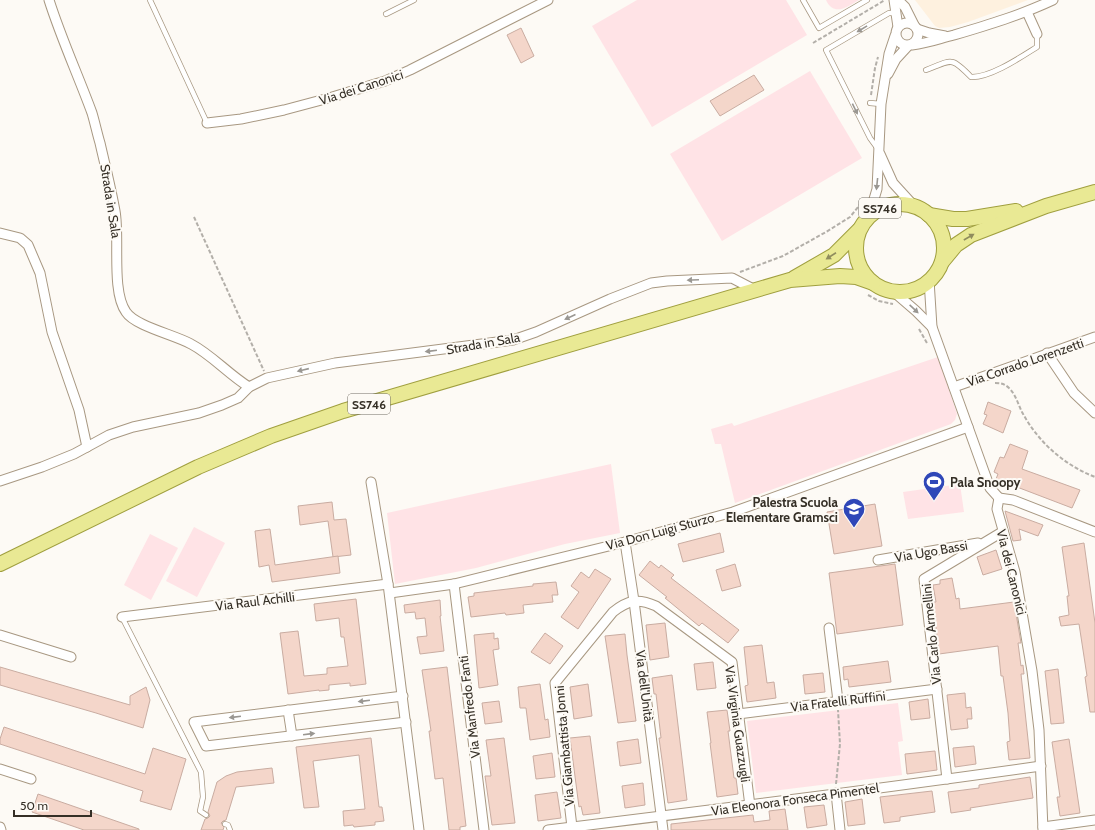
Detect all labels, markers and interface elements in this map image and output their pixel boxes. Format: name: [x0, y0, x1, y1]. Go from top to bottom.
one-way arrow: [856, 25, 868, 32]
street label: Via dei Canonici: [317, 66, 405, 108]
one-way arrow: [852, 103, 858, 115]
street label: Strada in Sala: [97, 163, 125, 240]
one-way arrow: [873, 178, 880, 190]
road number: SS746: [859, 198, 901, 218]
one-way arrow: [963, 233, 975, 240]
one-way arrow: [826, 252, 836, 260]
one-way arrow: [686, 277, 699, 283]
one-way arrow: [908, 304, 919, 313]
one-way arrow: [564, 314, 576, 320]
street label: Strada in Sala: [445, 329, 522, 357]
street label: Via Corrado Lorenzetti: [964, 334, 1086, 390]
one-way arrow: [425, 348, 437, 354]
one-way arrow: [296, 367, 309, 373]
road number: SS746: [348, 394, 390, 414]
sports icon: Pala Snoopy: [921, 469, 947, 502]
place label: Pala Snoopy: [950, 474, 1021, 490]
place label: Palestra Scuola Elementare Gramsci: [726, 494, 839, 525]
school or university icon: Palestra Scuola Elementare Gramsci: [841, 496, 867, 529]
street label: Via Don Luigi Sturzo: [604, 509, 716, 553]
street label: Via dei Canonici: [994, 528, 1030, 616]
street label: Via Ugo Bassi: [893, 537, 969, 565]
street label: Via Carlo Armellini: [918, 583, 944, 685]
street label: Via Raul Achilli: [214, 588, 296, 614]
street label: Via dell'Unità: [633, 649, 657, 724]
street label: Via Manfredo Fanti: [455, 655, 483, 759]
street label: Via Virginia Guazzugli: [722, 665, 754, 783]
street label: Via Giambattista Jonni: [551, 685, 577, 807]
street label: Via Fratelli Ruffini: [790, 687, 886, 715]
one-way arrow: [358, 698, 370, 704]
one-way arrow: [229, 713, 241, 720]
one-way arrow: [303, 731, 315, 737]
street label: Via Eleonora Fonseca Pimentel: [710, 779, 880, 819]
scale bar: [14, 792, 91, 818]
text: 50 m: [20, 798, 48, 813]

